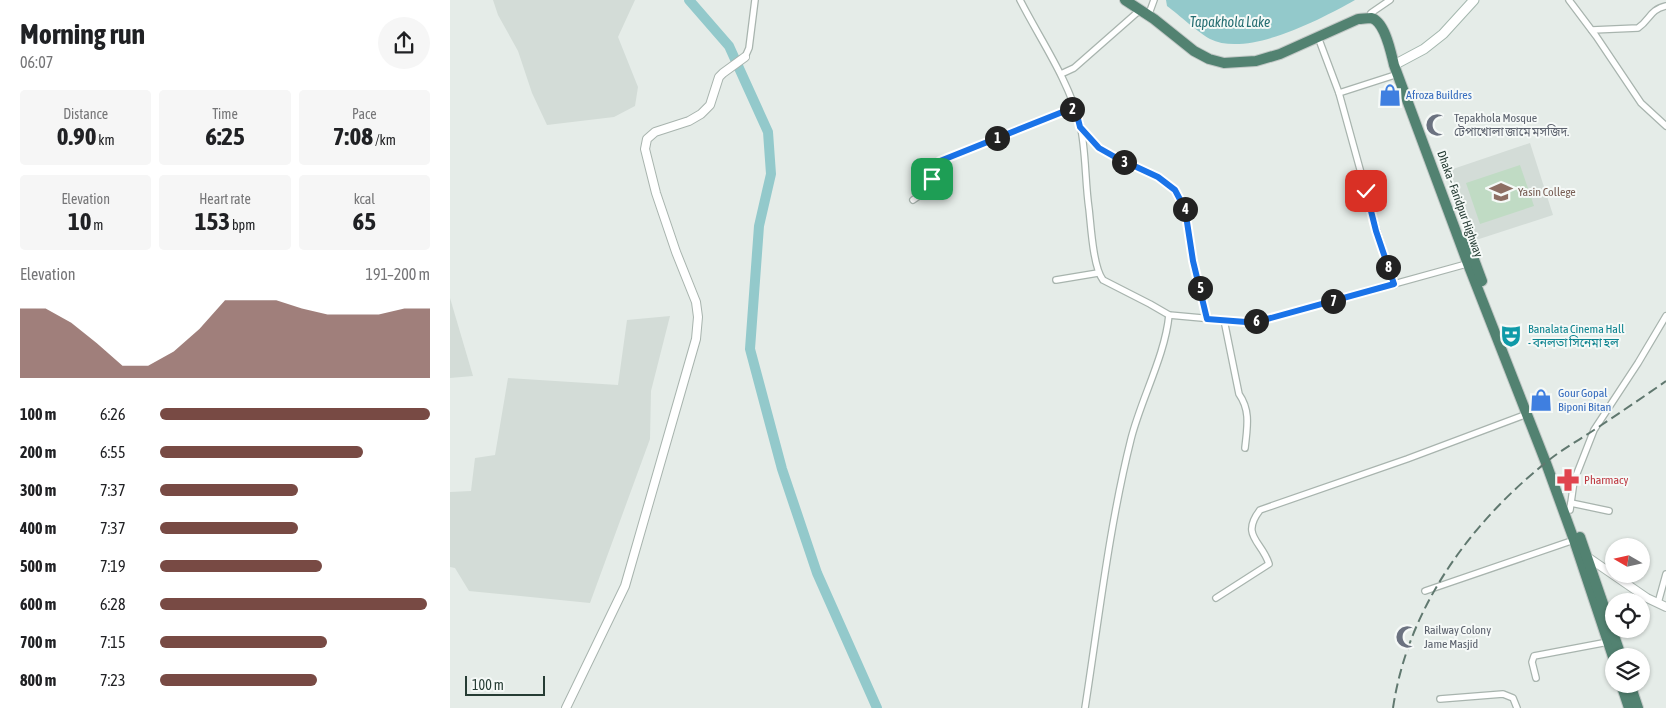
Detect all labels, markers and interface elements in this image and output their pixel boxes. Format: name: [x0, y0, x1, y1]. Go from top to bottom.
water label: Tapakhola Lake: [1190, 14, 1270, 30]
button: share: [378, 17, 430, 69]
text: Morning run: [20, 18, 145, 50]
text: 06:07: [20, 53, 53, 71]
shop icon: Afroza Buildres: [1377, 82, 1403, 108]
place label: Afroza Buildres: [1406, 88, 1472, 102]
pin: 2: [1060, 96, 1084, 122]
text: 2: [1069, 101, 1076, 117]
text: Distance: [63, 106, 108, 122]
text: Time: [212, 106, 238, 122]
text: Pace: [352, 106, 377, 122]
place label: Tepakhola Mosque টেপাখোলা জামে মসজিদ.: [1454, 111, 1569, 139]
mosque icon: Tepakhola Mosque টেপাখোলা জামে মসজিদ.: [1424, 112, 1450, 138]
text: 0.90: [57, 122, 96, 150]
text: 6:25: [205, 122, 245, 150]
text: 7:08: [333, 122, 373, 150]
pin: 1: [984, 126, 1010, 150]
text: 1: [994, 130, 1001, 146]
text: km: [96, 132, 115, 148]
text: /km: [373, 132, 396, 148]
street label: Dhaka - Faridpur Highway: [1434, 149, 1486, 259]
pin: 3: [1112, 150, 1136, 174]
text: 3: [1121, 154, 1128, 170]
pin: [911, 158, 953, 200]
icon: arrive: [918, 165, 946, 193]
pin: [1345, 170, 1387, 212]
icon: check: [1352, 177, 1380, 205]
school or university icon: Yasin College: [1488, 179, 1514, 205]
place label: Yasin College: [1518, 185, 1576, 199]
text: Elevation: [61, 191, 110, 207]
text: Heart rate: [199, 191, 251, 207]
text: kcal: [354, 191, 375, 207]
pin: 4: [1172, 196, 1198, 222]
text: 4: [1182, 201, 1189, 217]
text: 10: [68, 207, 91, 235]
text: 153: [195, 207, 230, 235]
text: 65: [353, 207, 376, 235]
text: m: [91, 217, 103, 233]
text: bpm: [230, 217, 255, 233]
pin: 8: [1376, 254, 1400, 280]
text: 8: [1385, 259, 1392, 275]
text: Elevation: [20, 265, 75, 283]
text: 191–200 m: [366, 265, 430, 283]
pin: 5: [1188, 276, 1212, 300]
text: 5: [1197, 280, 1204, 296]
pin: 7: [1320, 288, 1346, 314]
text: 7: [1330, 293, 1337, 309]
pin: 6: [1244, 308, 1268, 334]
text: 6: [1253, 313, 1260, 329]
place label: Banalata Cinema Hall - বনলতা সিনেমা হল: [1528, 322, 1625, 350]
theatre icon: Banalata Cinema Hall - বনলতা সিনেমা হল: [1498, 323, 1524, 349]
place label: Gour Gopal Biponi Bitan: [1558, 386, 1611, 414]
shop icon: Gour Gopal Biponi Bitan: [1528, 387, 1554, 413]
text: 100 m: [20, 405, 56, 423]
text: 6:26: [100, 405, 125, 423]
text: 200 m: [20, 443, 56, 461]
text: 6:55: [100, 443, 125, 461]
pharmacy icon: Pharmacy: [1555, 467, 1581, 493]
place label: Pharmacy: [1584, 473, 1628, 487]
text: 300 m: [20, 481, 56, 499]
text: 7:37: [100, 481, 125, 499]
text: 400 m: [20, 519, 56, 537]
text: 7:37: [100, 519, 125, 537]
north arrow: [1605, 538, 1650, 582]
map controls: [1605, 538, 1650, 693]
text: 500 m: [20, 557, 56, 575]
text: 7:19: [100, 557, 125, 575]
button: locate: [1605, 593, 1650, 638]
text: 600 m: [20, 595, 56, 613]
text: 6:28: [100, 595, 125, 613]
place label: Railway Colony Jame Masjid: [1424, 623, 1491, 651]
mosque icon: Railway Colony Jame Masjid: [1394, 624, 1420, 650]
text: 700 m: [20, 633, 56, 651]
text: 7:15: [100, 633, 125, 651]
button: layers: [1605, 648, 1650, 693]
text: 800 m: [20, 671, 56, 689]
text: 7:23: [100, 671, 125, 689]
scale bar: [465, 673, 545, 696]
text: 100 m: [472, 677, 504, 693]

